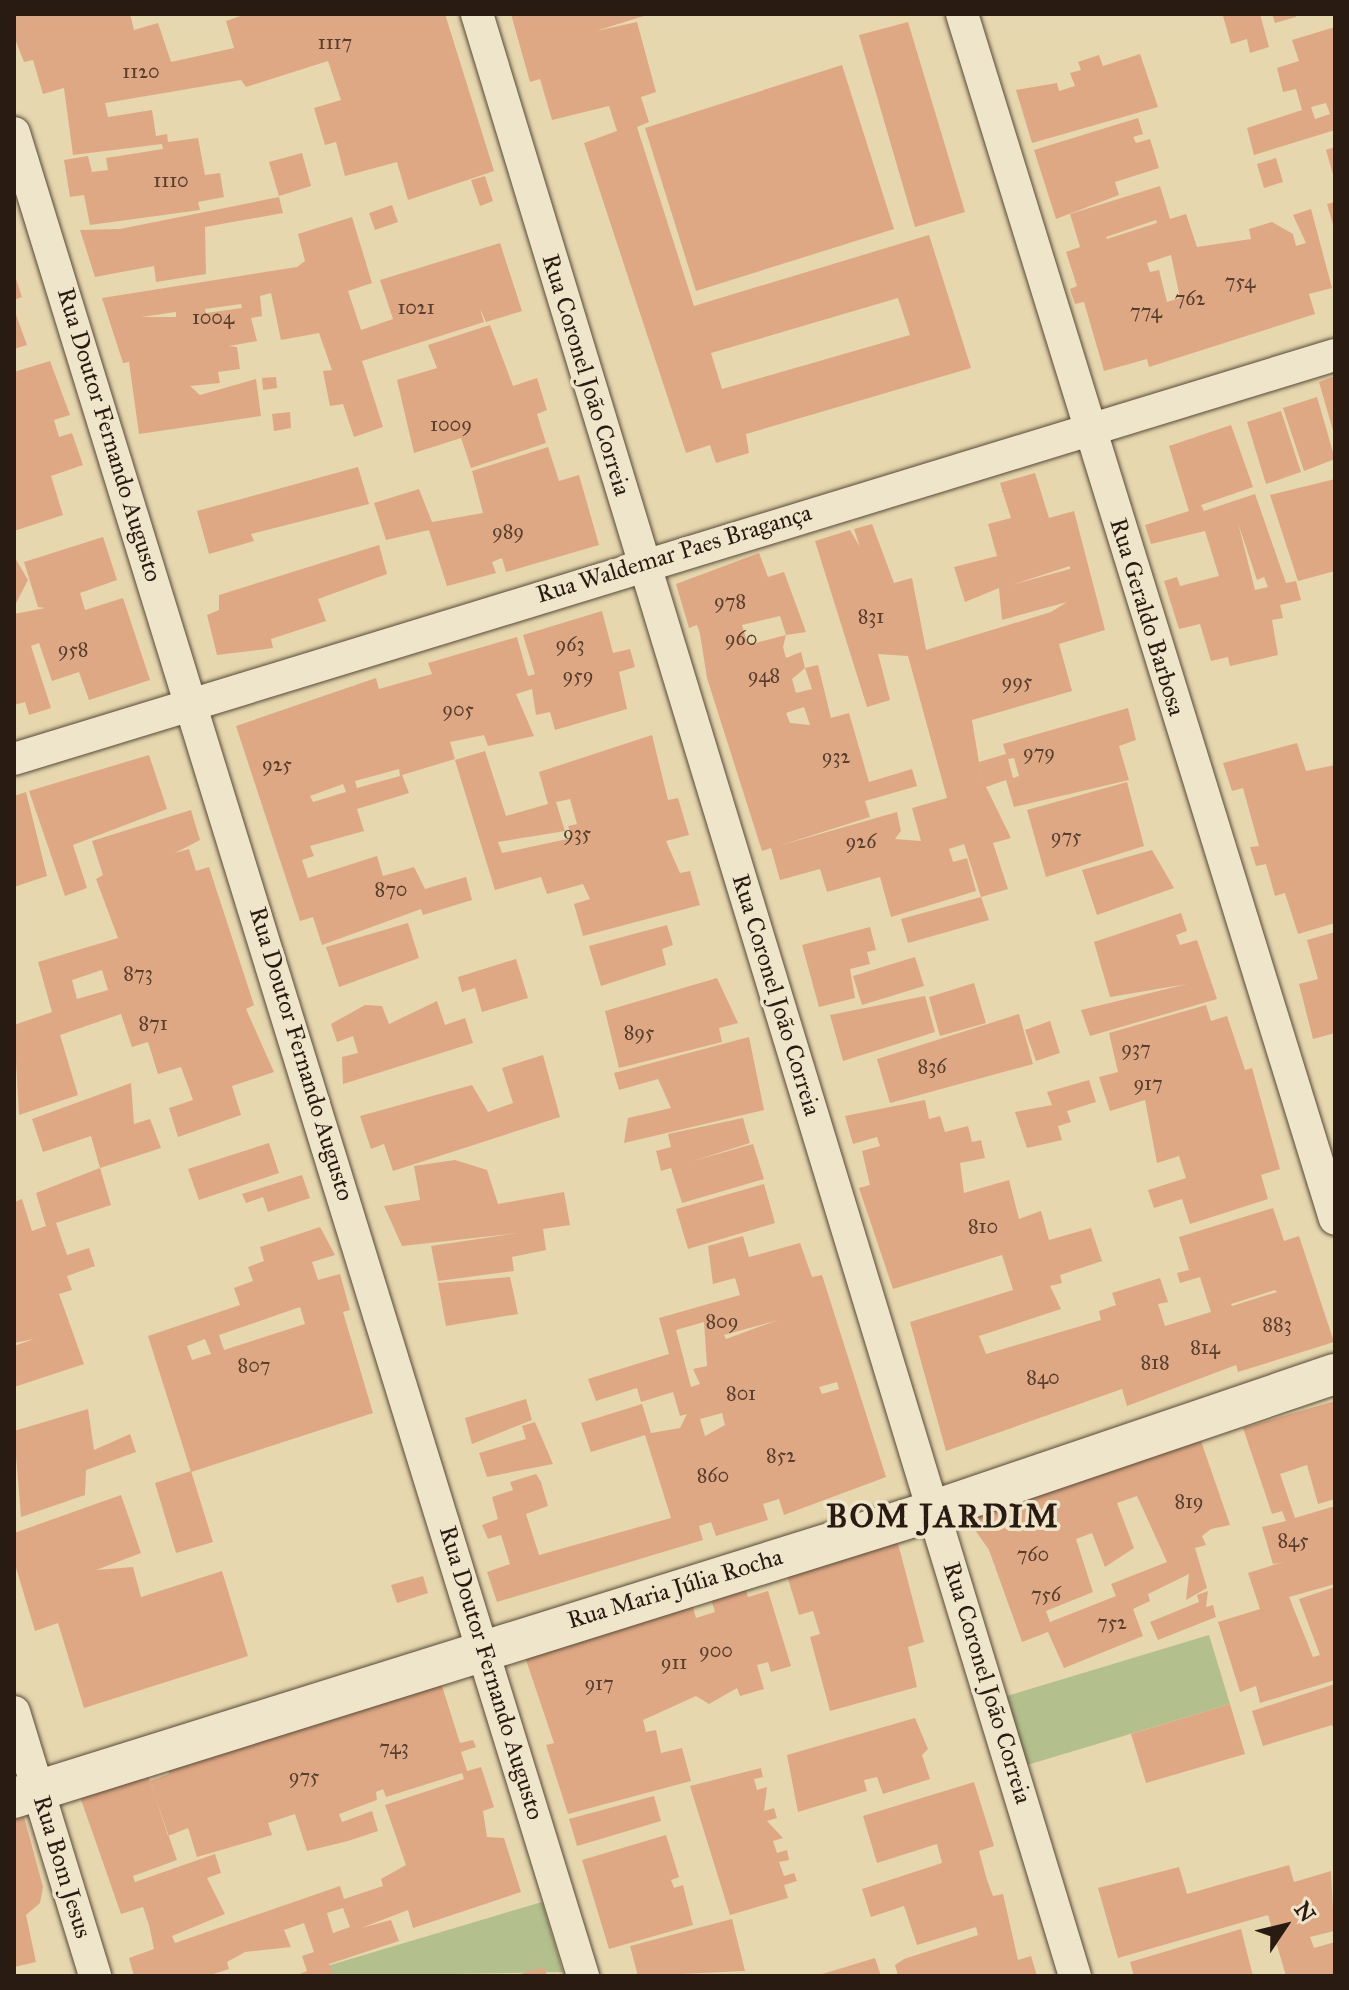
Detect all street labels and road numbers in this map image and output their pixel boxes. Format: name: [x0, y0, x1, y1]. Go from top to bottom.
street label: Rua Coronel João Correia: [535, 251, 637, 499]
street label: Rua Doutor Fernando Augusto: [51, 285, 167, 585]
street label: Rua Waldemar Paes Bragança: [533, 498, 815, 610]
street label: Rua Geraldo Barbosa: [1103, 515, 1191, 719]
street label: Rua Coronel João Correia: [725, 871, 827, 1119]
street label: Rua Doutor Fernando Augusto: [243, 904, 359, 1204]
street label: Rua Doutor Fernando Augusto: [433, 1523, 549, 1823]
street label: Rua Maria Júlia Rocha: [564, 1543, 786, 1635]
street label: Rua Coronel João Correia: [936, 1559, 1038, 1807]
street label: Rua Bom Jesus: [27, 1792, 97, 1942]

